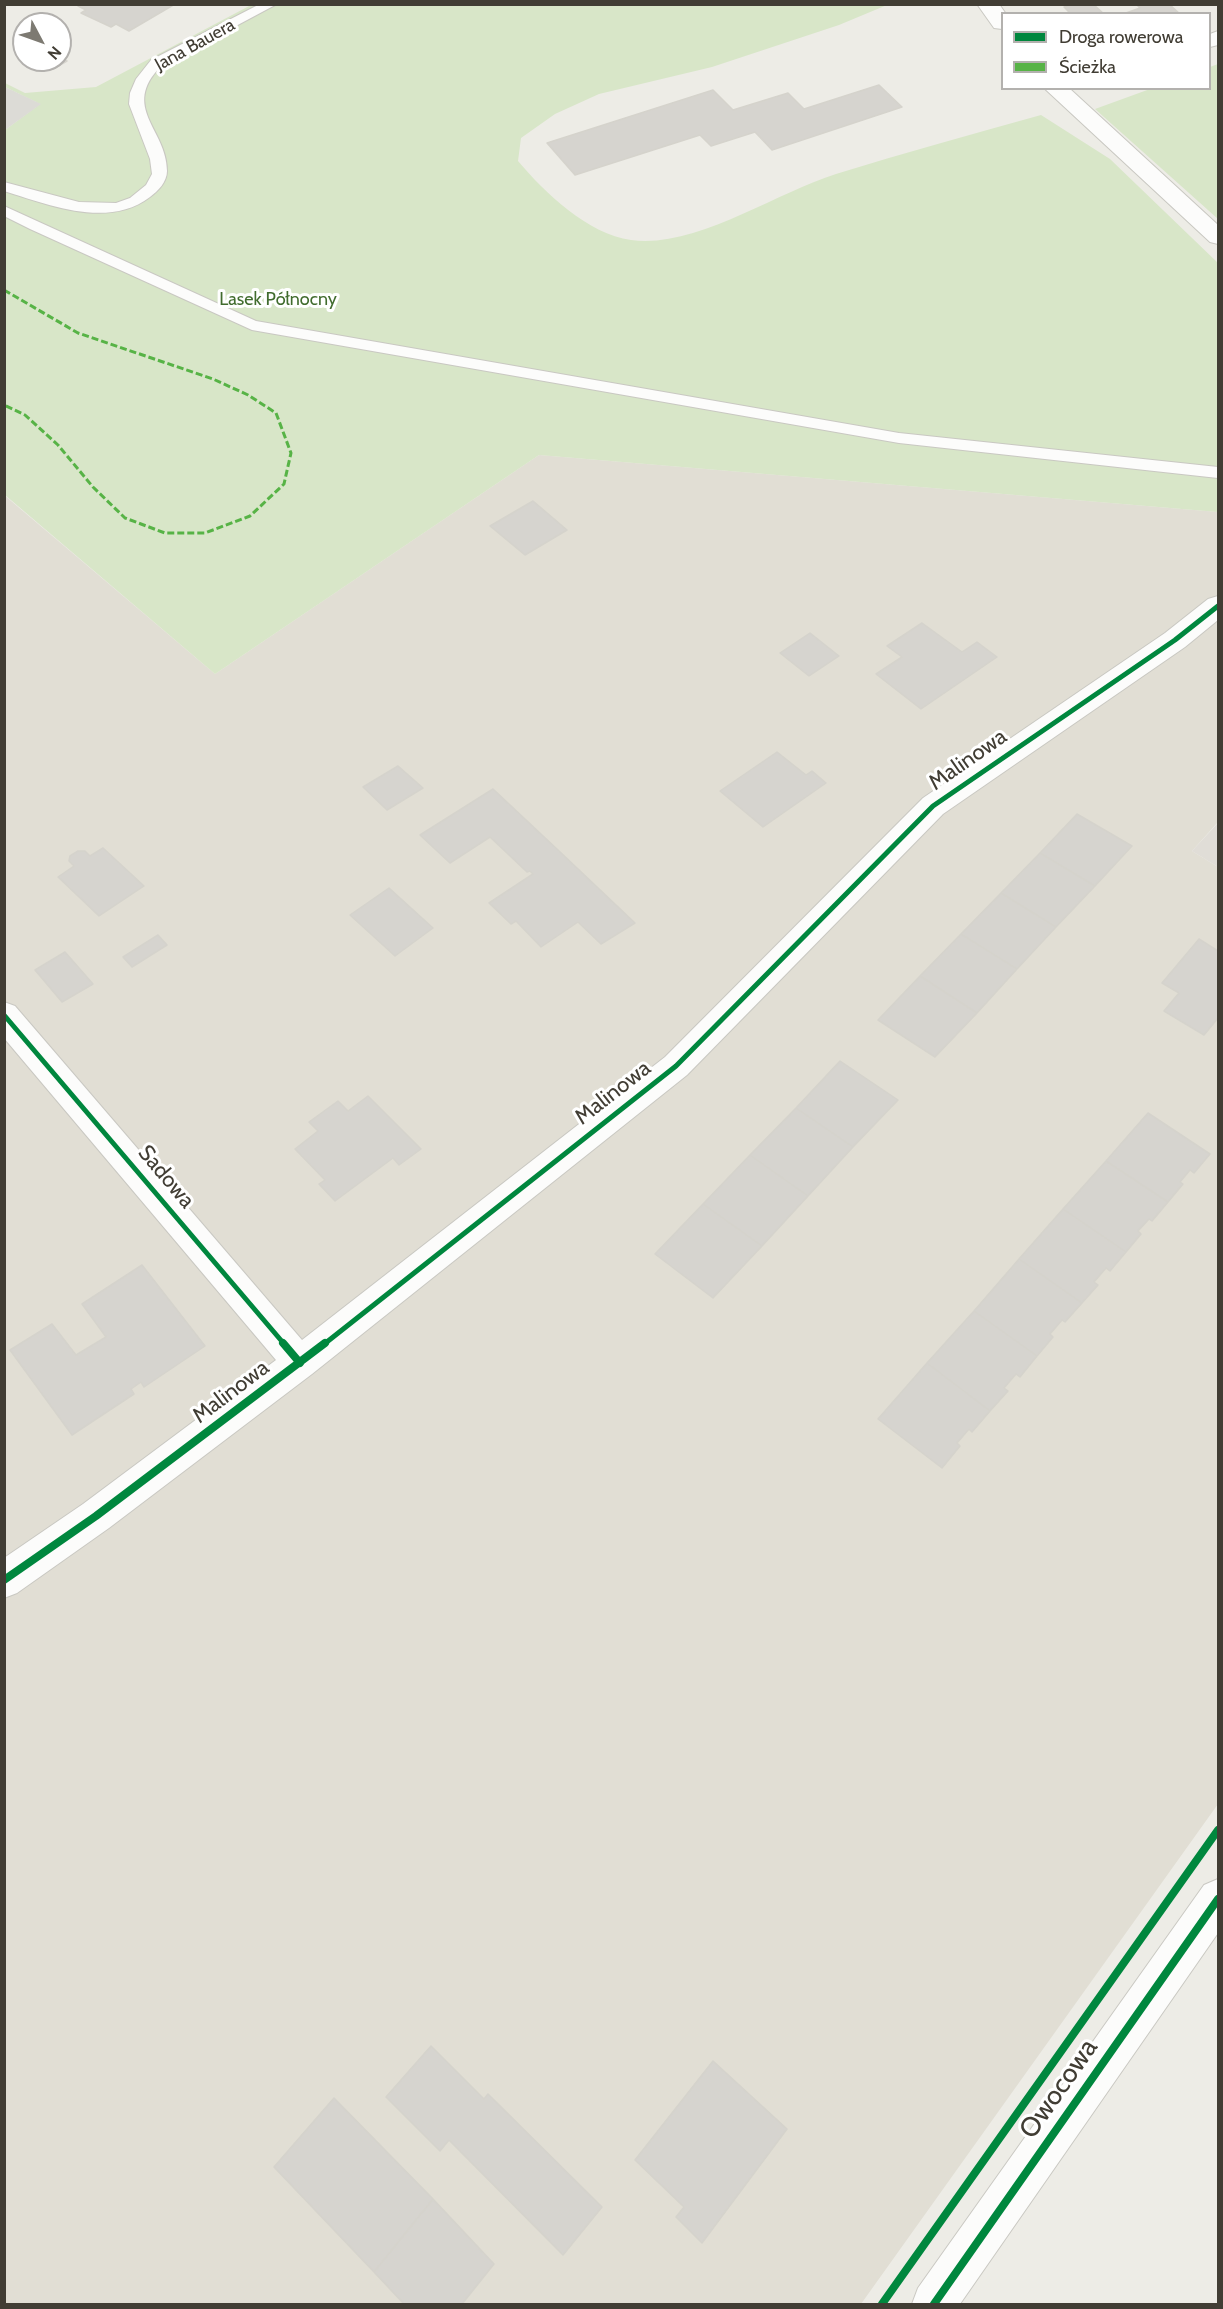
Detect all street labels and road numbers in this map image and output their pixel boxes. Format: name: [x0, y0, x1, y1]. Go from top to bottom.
street label: Jana Bauera: [151, 14, 239, 76]
street label: Malinowa: [924, 724, 1012, 796]
street label: Malinowa: [570, 1055, 656, 1131]
street label: Sadowa: [132, 1140, 200, 1214]
street label: Malinowa: [188, 1355, 274, 1429]
street label: Owocowa: [1013, 2033, 1105, 2145]

